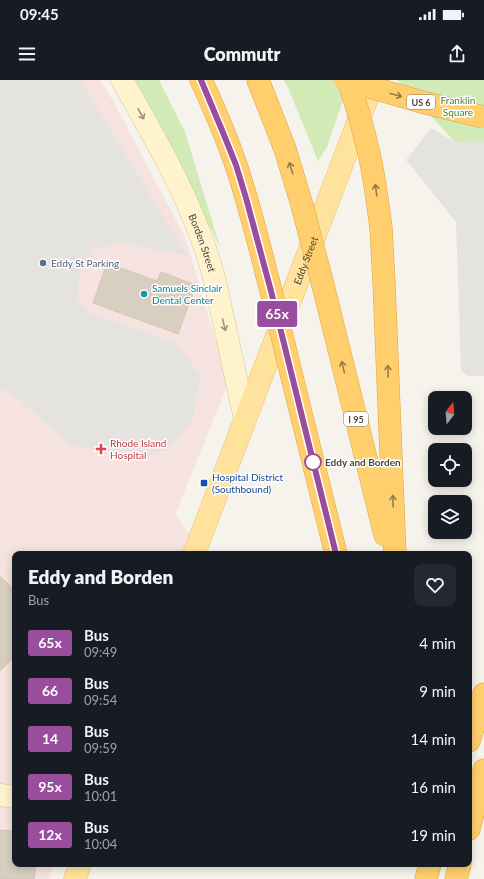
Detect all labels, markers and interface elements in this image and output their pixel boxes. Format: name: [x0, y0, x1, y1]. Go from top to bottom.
text: 09:45: [20, 5, 59, 23]
icon: menu: [16, 43, 38, 65]
text: Commutr: [204, 43, 280, 65]
icon: share: [446, 43, 468, 65]
one-way arrow: [390, 92, 403, 99]
park label: Franklin Square: [441, 94, 475, 118]
road number: US 6: [407, 95, 435, 109]
one-way arrow: [138, 108, 146, 120]
one-way arrow: [287, 162, 294, 175]
one-way arrow: [372, 184, 380, 197]
street label: Borden Street: [187, 212, 218, 274]
street label: Eddy Street: [291, 234, 320, 286]
place label: Eddy St Parking: [51, 257, 119, 269]
marker: Eddy St Parking: [38, 258, 48, 268]
place label: Samuels Sinclair Dental Center: [152, 282, 223, 306]
marker: Samuels Sinclair Dental Center: [139, 289, 149, 299]
line badge: 65x: [254, 301, 300, 327]
text: 65x: [265, 305, 289, 322]
one-way arrow: [221, 318, 229, 331]
one-way arrow: [339, 361, 346, 374]
one-way arrow: [384, 365, 391, 378]
north arrow: [428, 391, 472, 435]
map controls: [428, 391, 472, 539]
road number: I 95: [344, 412, 368, 426]
place label: Rhode Island Hospital: [110, 437, 166, 461]
marker: Rhode Island Hospital: [95, 443, 107, 455]
button: locate: [428, 443, 472, 487]
marker: Eddy and Borden: [304, 453, 322, 471]
place label: Eddy and Borden: [325, 456, 401, 468]
place label: Hospital District (Southbound): [212, 471, 284, 495]
marker: Hospital District (Southbound): [199, 478, 209, 488]
one-way arrow: [389, 495, 397, 508]
button: layers: [428, 495, 472, 539]
button: heart: [414, 564, 456, 606]
text: Eddy and Borden: [28, 565, 173, 588]
text: Bus: [28, 592, 49, 608]
text: Bus: [84, 626, 109, 644]
text: 65x: [38, 634, 62, 651]
text: 4 min: [419, 634, 456, 652]
text: 09:49: [84, 644, 117, 660]
text: Bus: [84, 674, 109, 692]
text: 66: [42, 682, 58, 699]
text: 9 min: [419, 682, 456, 700]
text: 09:54: [84, 692, 117, 708]
text: Bus: [84, 722, 109, 740]
text: 14: [42, 730, 58, 747]
text: 14 min: [410, 730, 456, 748]
text: 09:59: [84, 740, 117, 756]
text: Bus: [84, 770, 109, 788]
text: 95x: [38, 778, 62, 795]
text: 16 min: [410, 778, 456, 796]
text: 10:01: [84, 788, 117, 804]
text: Bus: [84, 818, 109, 836]
text: 12x: [38, 826, 62, 843]
text: 19 min: [410, 826, 456, 844]
text: 10:04: [84, 836, 117, 852]

